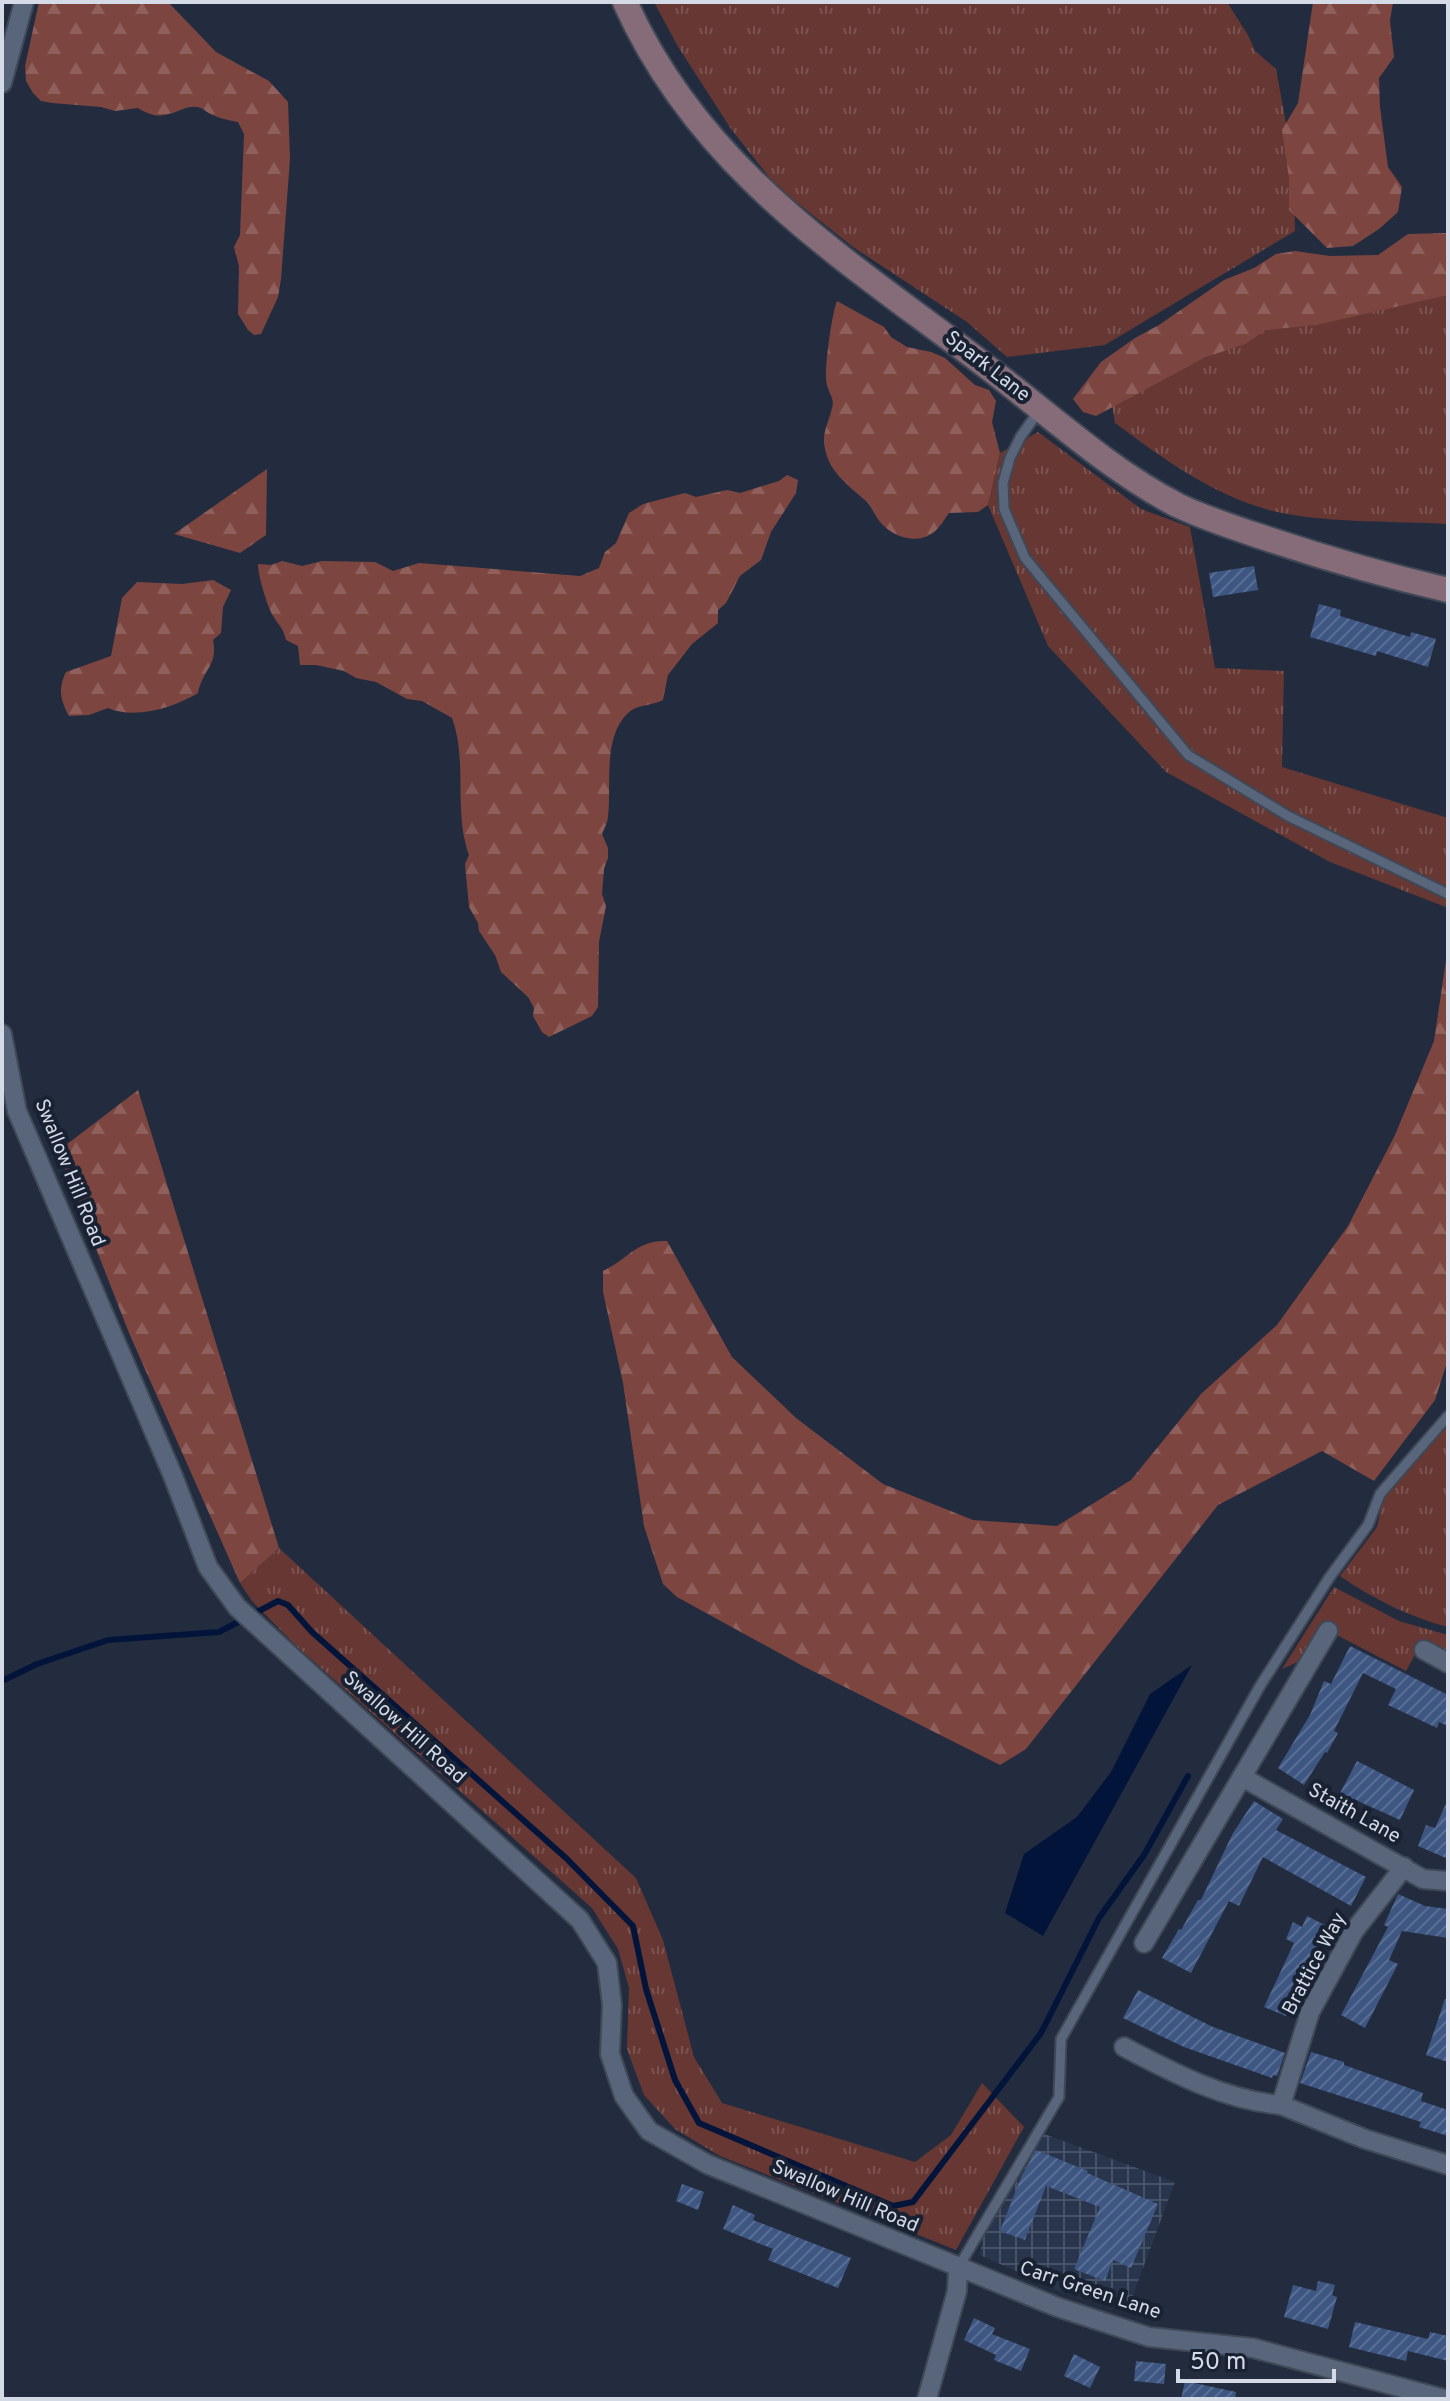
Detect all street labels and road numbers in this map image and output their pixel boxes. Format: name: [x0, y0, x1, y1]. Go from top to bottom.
street label: Spark Lane: [939, 325, 1035, 409]
street label: Swallow Hill Road: [28, 1095, 110, 1251]
street label: Swallow Hill Road: [337, 1666, 471, 1790]
street label: Staith Lane: [1303, 1778, 1405, 1850]
street label: Brattice Way: [1277, 1908, 1353, 2020]
street label: Swallow Hill Road: [768, 2154, 922, 2240]
street label: Carr Green Lane: [1016, 2256, 1164, 2326]

